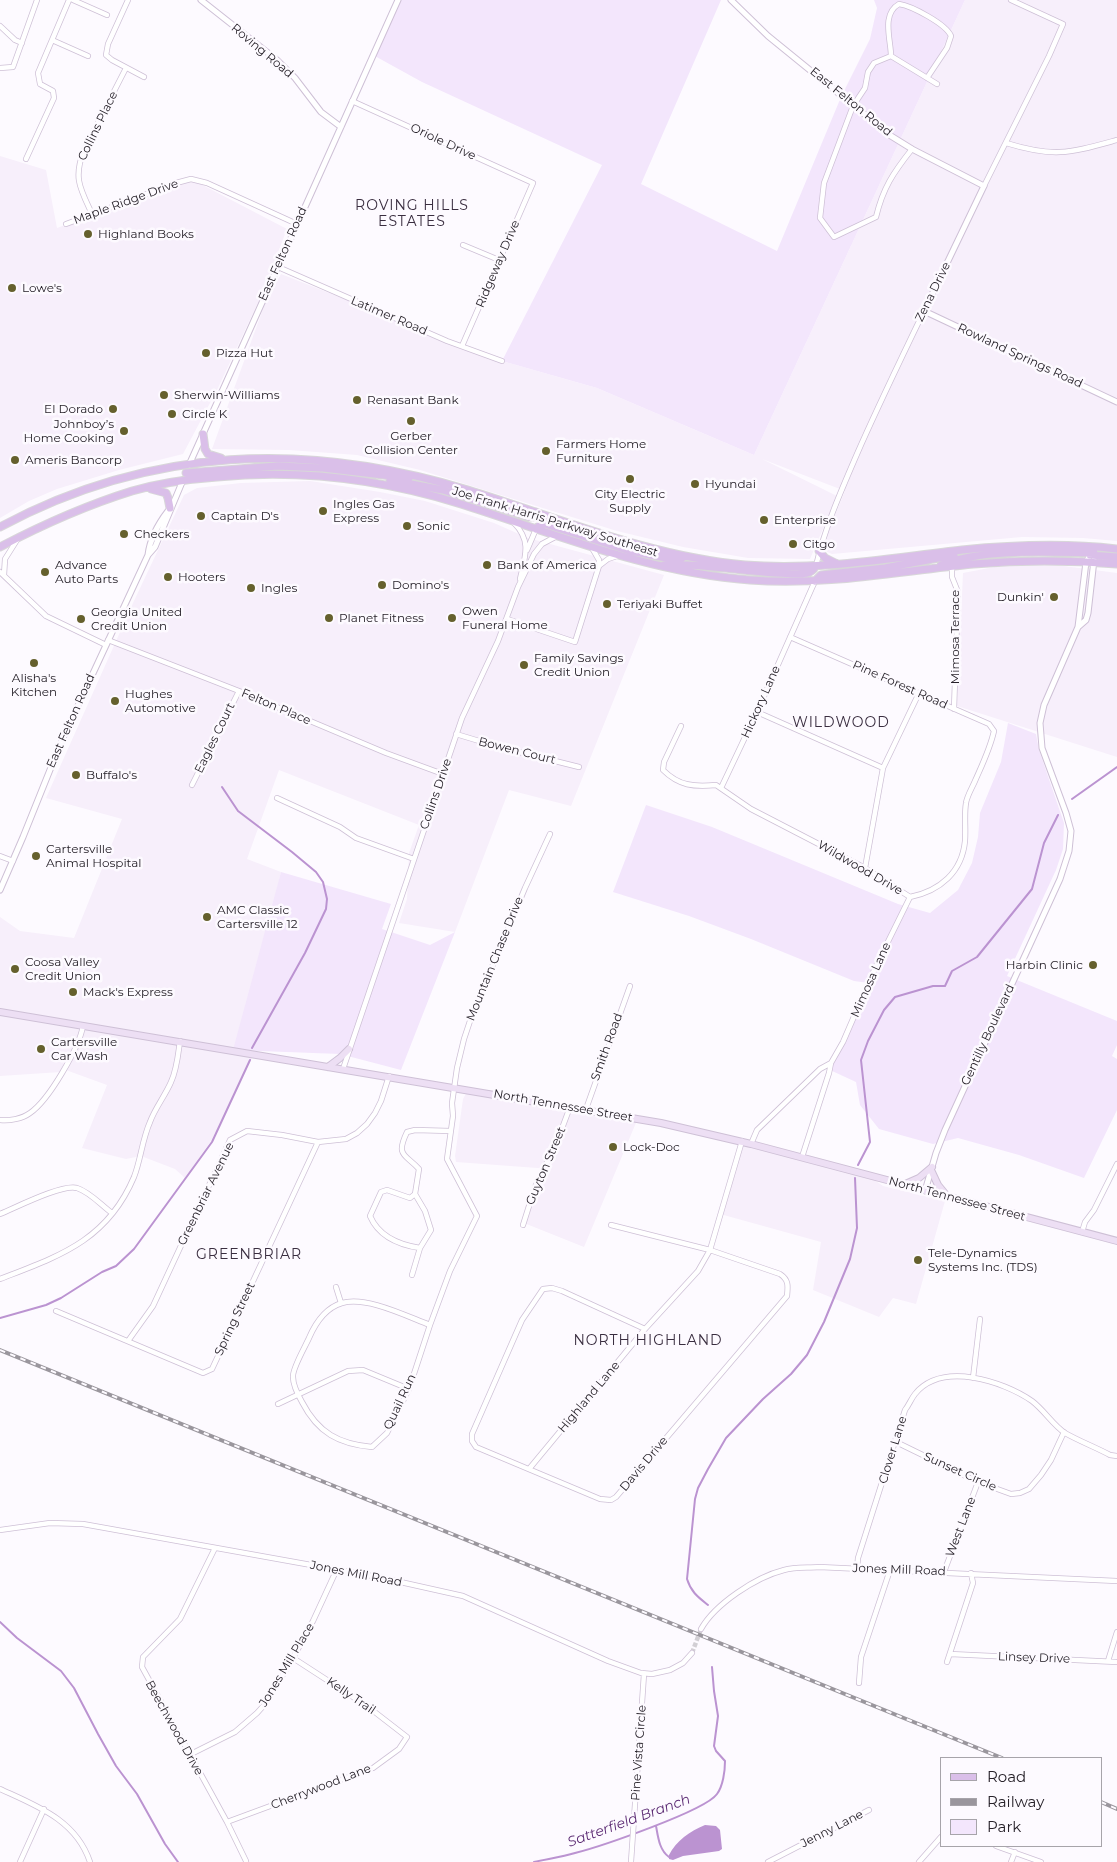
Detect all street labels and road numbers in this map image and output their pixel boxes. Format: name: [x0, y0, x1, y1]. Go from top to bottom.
street label: Roving Road: [228, 21, 296, 81]
street label: East Felton Road: [807, 64, 895, 140]
street label: Collins Place: [75, 89, 121, 163]
street label: Oriole Drive: [408, 121, 478, 163]
street label: Maple Ridge Drive: [72, 176, 180, 228]
street label: East Felton Road: [256, 205, 310, 303]
street label: Ridgeway Drive: [473, 218, 523, 310]
street label: Zena Drive: [912, 260, 954, 324]
street label: Latimer Road: [349, 293, 429, 339]
street label: Rowland Springs Road: [955, 321, 1085, 391]
street label: Joe Frank Harris Parkway Southeast: [450, 484, 660, 560]
street label: Mimosa Terrace: [948, 590, 962, 684]
street label: Pine Forest Road: [850, 658, 950, 712]
street label: Hickory Lane: [739, 663, 783, 741]
street label: East Felton Road: [44, 672, 98, 770]
street label: Felton Place: [239, 686, 313, 728]
street label: Eagles Court: [192, 701, 238, 775]
street label: Bowen Court: [477, 734, 557, 768]
street label: Collins Drive: [417, 757, 455, 831]
street label: Wildwood Drive: [815, 838, 905, 898]
street label: Mountain Chase Drive: [463, 895, 527, 1023]
street label: Mimosa Lane: [848, 940, 894, 1020]
street label: Gentilly Boulevard: [958, 982, 1018, 1088]
street label: Smith Road: [588, 1011, 626, 1083]
street label: North Tennessee Street: [492, 1087, 634, 1125]
street label: Guyton Street: [523, 1125, 569, 1207]
street label: Greenbriar Avenue: [175, 1140, 237, 1248]
street label: North Tennessee Street: [887, 1174, 1027, 1224]
street label: Spring Street: [212, 1280, 258, 1358]
street label: Highland Lane: [555, 1358, 623, 1436]
street label: Quail Run: [381, 1372, 419, 1432]
street label: Clover Lane: [876, 1414, 910, 1486]
street label: Davis Drive: [617, 1434, 671, 1494]
street label: Sunset Circle: [921, 1450, 999, 1494]
street label: West Lane: [943, 1495, 979, 1559]
street label: Jones Mill Road: [309, 1558, 403, 1590]
street label: Jones Mill Road: [852, 1561, 946, 1579]
street label: Jones Mill Place: [256, 1621, 318, 1709]
street label: Linsey Drive: [998, 1650, 1070, 1666]
street label: Kelly Trail: [324, 1674, 378, 1718]
street label: Beechwood Drive: [142, 1678, 206, 1778]
street label: Pine Vista Circle: [628, 1705, 650, 1801]
street label: Cherrywood Lane: [269, 1761, 373, 1813]
street label: Jenny Lane: [798, 1807, 866, 1851]

